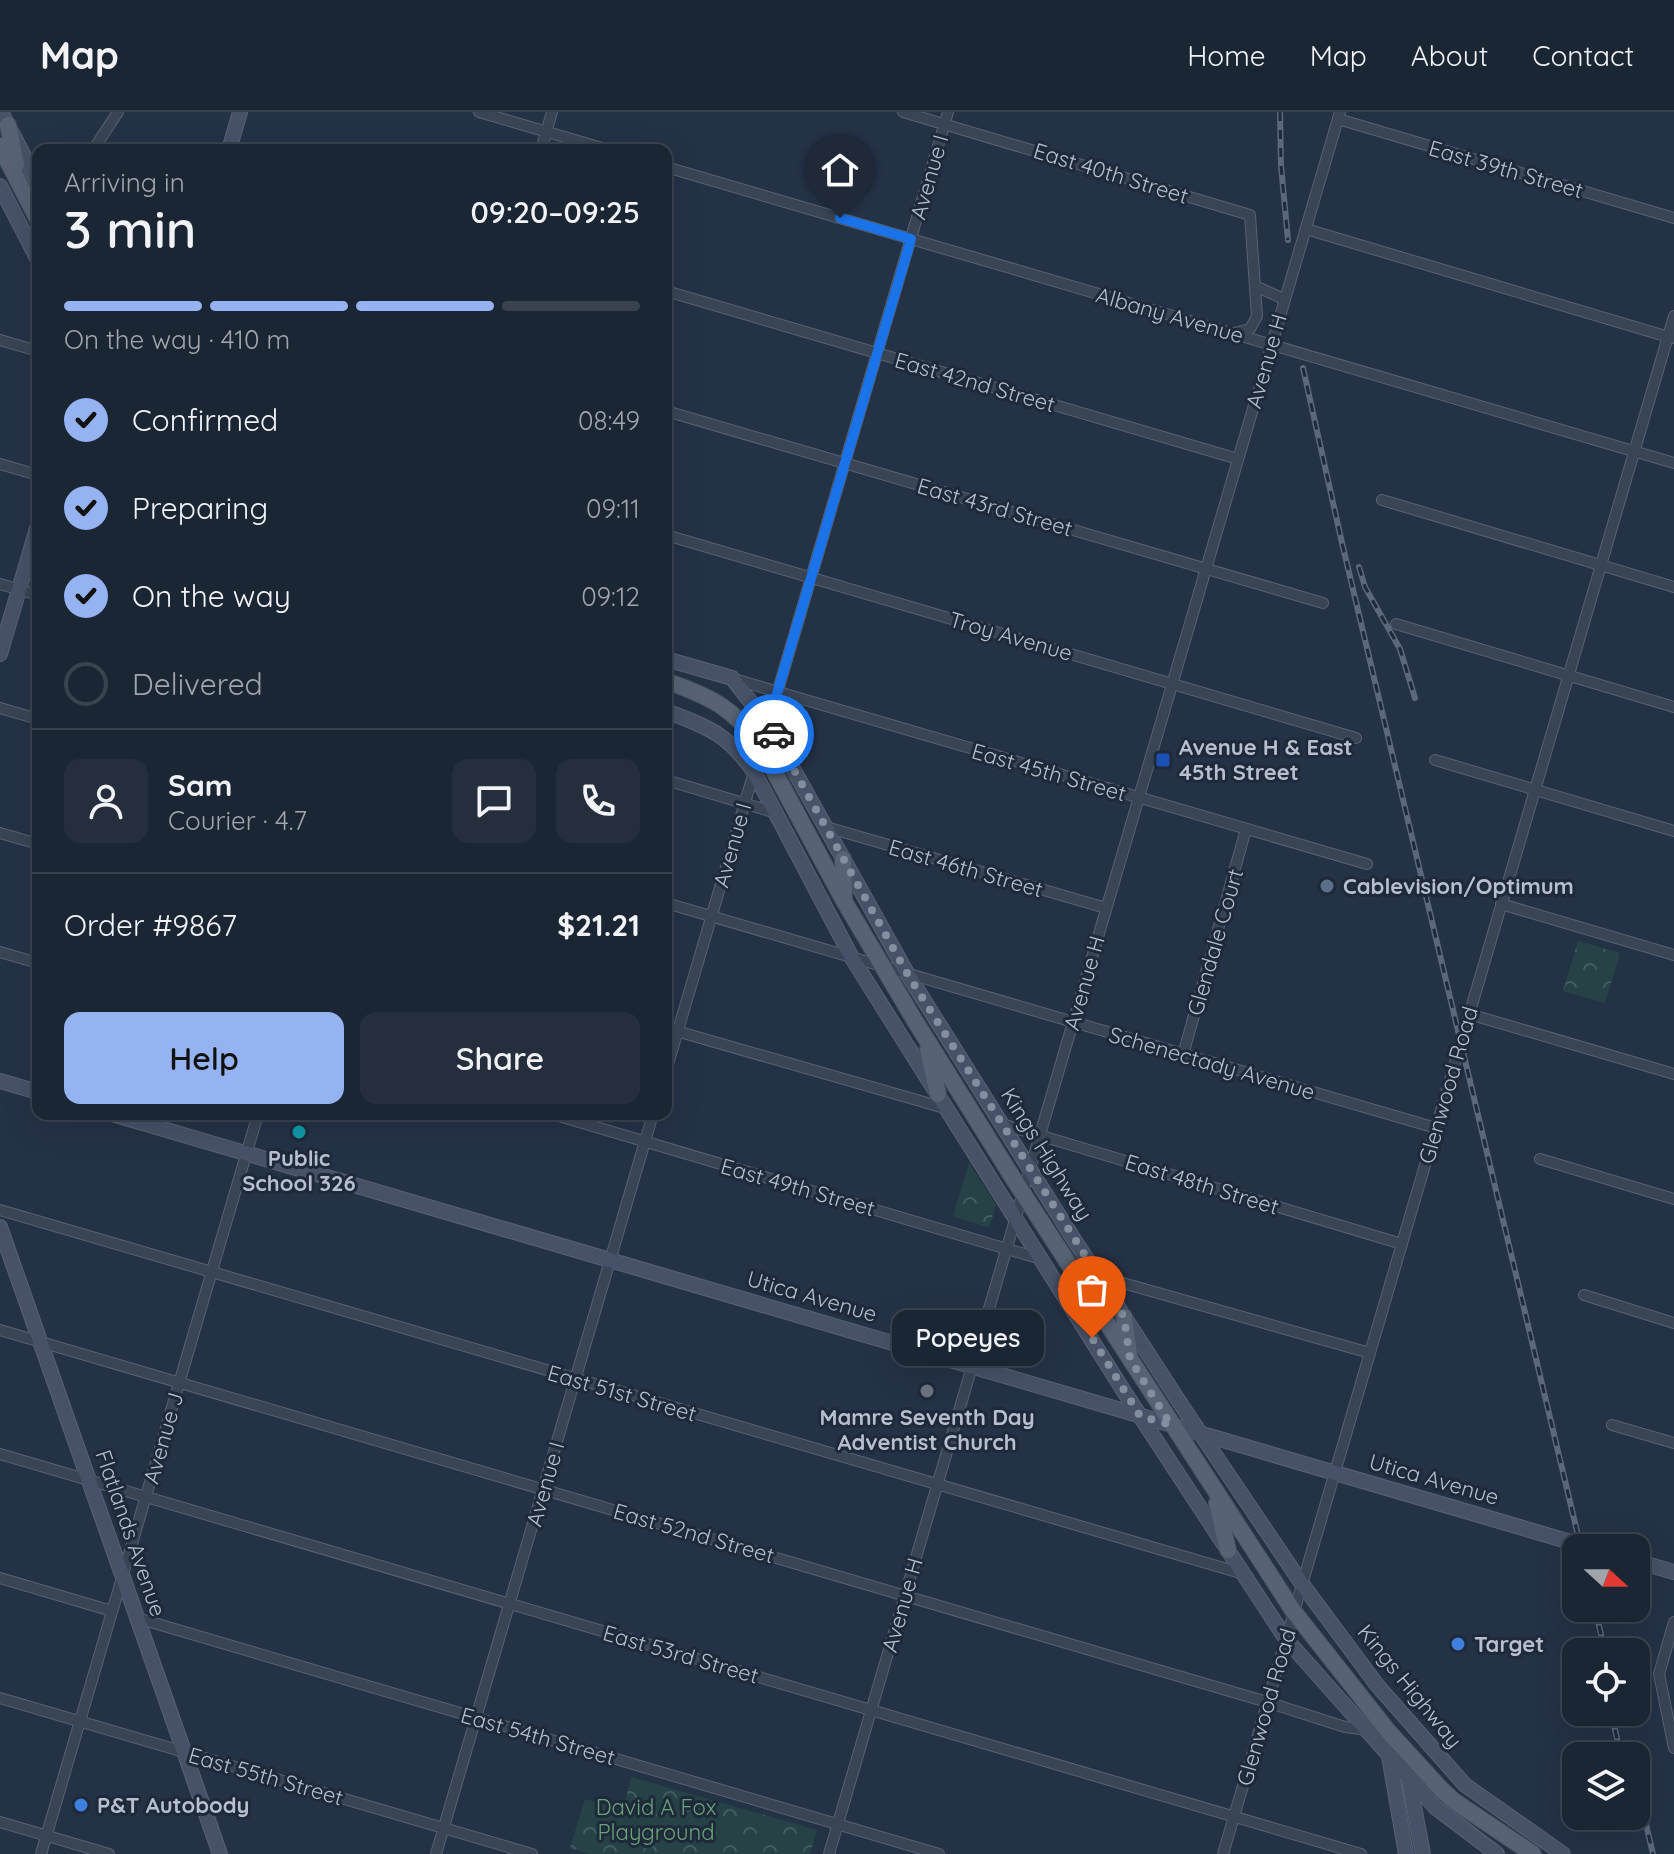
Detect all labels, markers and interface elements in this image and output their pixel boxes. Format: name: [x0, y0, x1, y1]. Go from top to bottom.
text: Map: [40, 31, 119, 79]
text: Home: [1187, 38, 1266, 73]
text: Map: [1310, 38, 1367, 73]
text: About: [1411, 38, 1488, 73]
text: Contact: [1532, 38, 1634, 73]
street label: Avenue I: [904, 131, 954, 223]
street label: East 39th Street: [1425, 134, 1587, 204]
pin: [806, 136, 874, 218]
street label: East 40th Street: [1030, 136, 1192, 210]
icon: home: [818, 148, 862, 192]
text: Arriving in: [64, 166, 185, 199]
text: 09:20–09:25: [471, 193, 640, 231]
text: 3 min: [64, 196, 197, 261]
street label: Albany Avenue: [1093, 281, 1247, 349]
street label: Avenue H: [1239, 310, 1293, 412]
text: On the way · 410 m: [64, 323, 290, 356]
street label: East 42nd Street: [892, 346, 1058, 418]
icon: check: [64, 398, 108, 442]
text: Confirmed: [132, 401, 278, 439]
text: 08:49: [578, 404, 640, 437]
street label: East 43rd Street: [914, 471, 1076, 543]
icon: check: [64, 486, 108, 530]
text: Preparing: [132, 489, 268, 527]
text: 09:11: [586, 492, 640, 525]
icon: check: [64, 574, 108, 618]
text: On the way: [132, 577, 291, 615]
text: 09:12: [581, 580, 640, 613]
street label: Troy Avenue: [946, 605, 1076, 667]
text: Delivered: [132, 665, 263, 703]
courier: [734, 694, 814, 774]
icon: car: [752, 712, 796, 756]
place label: Avenue H & East 45th Street: [1179, 733, 1353, 786]
street label: East 45th Street: [969, 737, 1129, 807]
marker: Avenue H & East 45th Street: [1154, 751, 1172, 769]
button: person: [64, 759, 148, 843]
button: chat: [452, 759, 536, 843]
button: phone: [556, 759, 640, 843]
text: Sam: [168, 766, 232, 804]
street label: Avenue I: [707, 799, 757, 891]
text: Courier · 4.7: [168, 804, 307, 837]
street label: East 46th Street: [886, 833, 1046, 903]
street label: Glendale Court: [1181, 865, 1249, 1019]
place label: Cablevision/Optimum: [1343, 872, 1574, 900]
marker: Cablevision/Optimum: [1318, 877, 1336, 895]
text: Order #9867: [64, 906, 237, 944]
text: $21.21: [557, 906, 640, 944]
street label: Avenue H: [1057, 932, 1111, 1034]
street label: Glenwood Road: [1412, 1003, 1484, 1167]
button: Help: [64, 1012, 344, 1104]
button: Share: [360, 1012, 640, 1104]
street label: Schenectady Avenue: [1106, 1020, 1318, 1106]
street label: Kings Highway: [995, 1082, 1099, 1226]
marker: Public School 326: [290, 1123, 308, 1141]
place label: Public School 326: [242, 1144, 356, 1197]
street label: East 48th Street: [1122, 1147, 1282, 1221]
street label: East 49th Street: [718, 1152, 878, 1222]
pin: [1058, 1256, 1126, 1338]
street label: Utica Avenue: [744, 1264, 880, 1328]
icon: bag: [1070, 1268, 1114, 1312]
callout: Popeyes: [892, 1310, 1044, 1366]
text: Popeyes: [915, 1321, 1021, 1354]
street label: East 51st Street: [544, 1358, 700, 1428]
marker: Mamre Seventh Day Adventist Church: [918, 1382, 936, 1400]
street label: Avenue J: [137, 1389, 189, 1487]
place label: Mamre Seventh Day Adventist Church: [819, 1403, 1035, 1456]
street label: Avenue I: [520, 1438, 570, 1530]
street label: Flatlands Avenue: [89, 1446, 173, 1620]
street label: Utica Avenue: [1366, 1447, 1502, 1511]
street label: East 52nd Street: [610, 1497, 778, 1569]
north arrow: [1562, 1534, 1650, 1622]
map controls: [1562, 1534, 1650, 1830]
street label: Avenue H: [875, 1554, 929, 1656]
street label: East 53rd Street: [600, 1618, 762, 1690]
street label: Kings Highway: [1351, 1618, 1469, 1754]
street label: Glenwood Road: [1230, 1625, 1302, 1789]
place label: Target: [1474, 1630, 1544, 1658]
marker: Target: [1449, 1635, 1467, 1653]
button: locate: [1562, 1638, 1650, 1726]
street label: East 54th Street: [458, 1701, 618, 1771]
street label: East 55th Street: [185, 1741, 347, 1811]
button: layers: [1562, 1742, 1650, 1830]
place label: P&T Autobody: [97, 1791, 249, 1819]
park label: David A Fox Playground: [596, 1793, 716, 1846]
marker: P&T Autobody: [72, 1796, 90, 1814]

